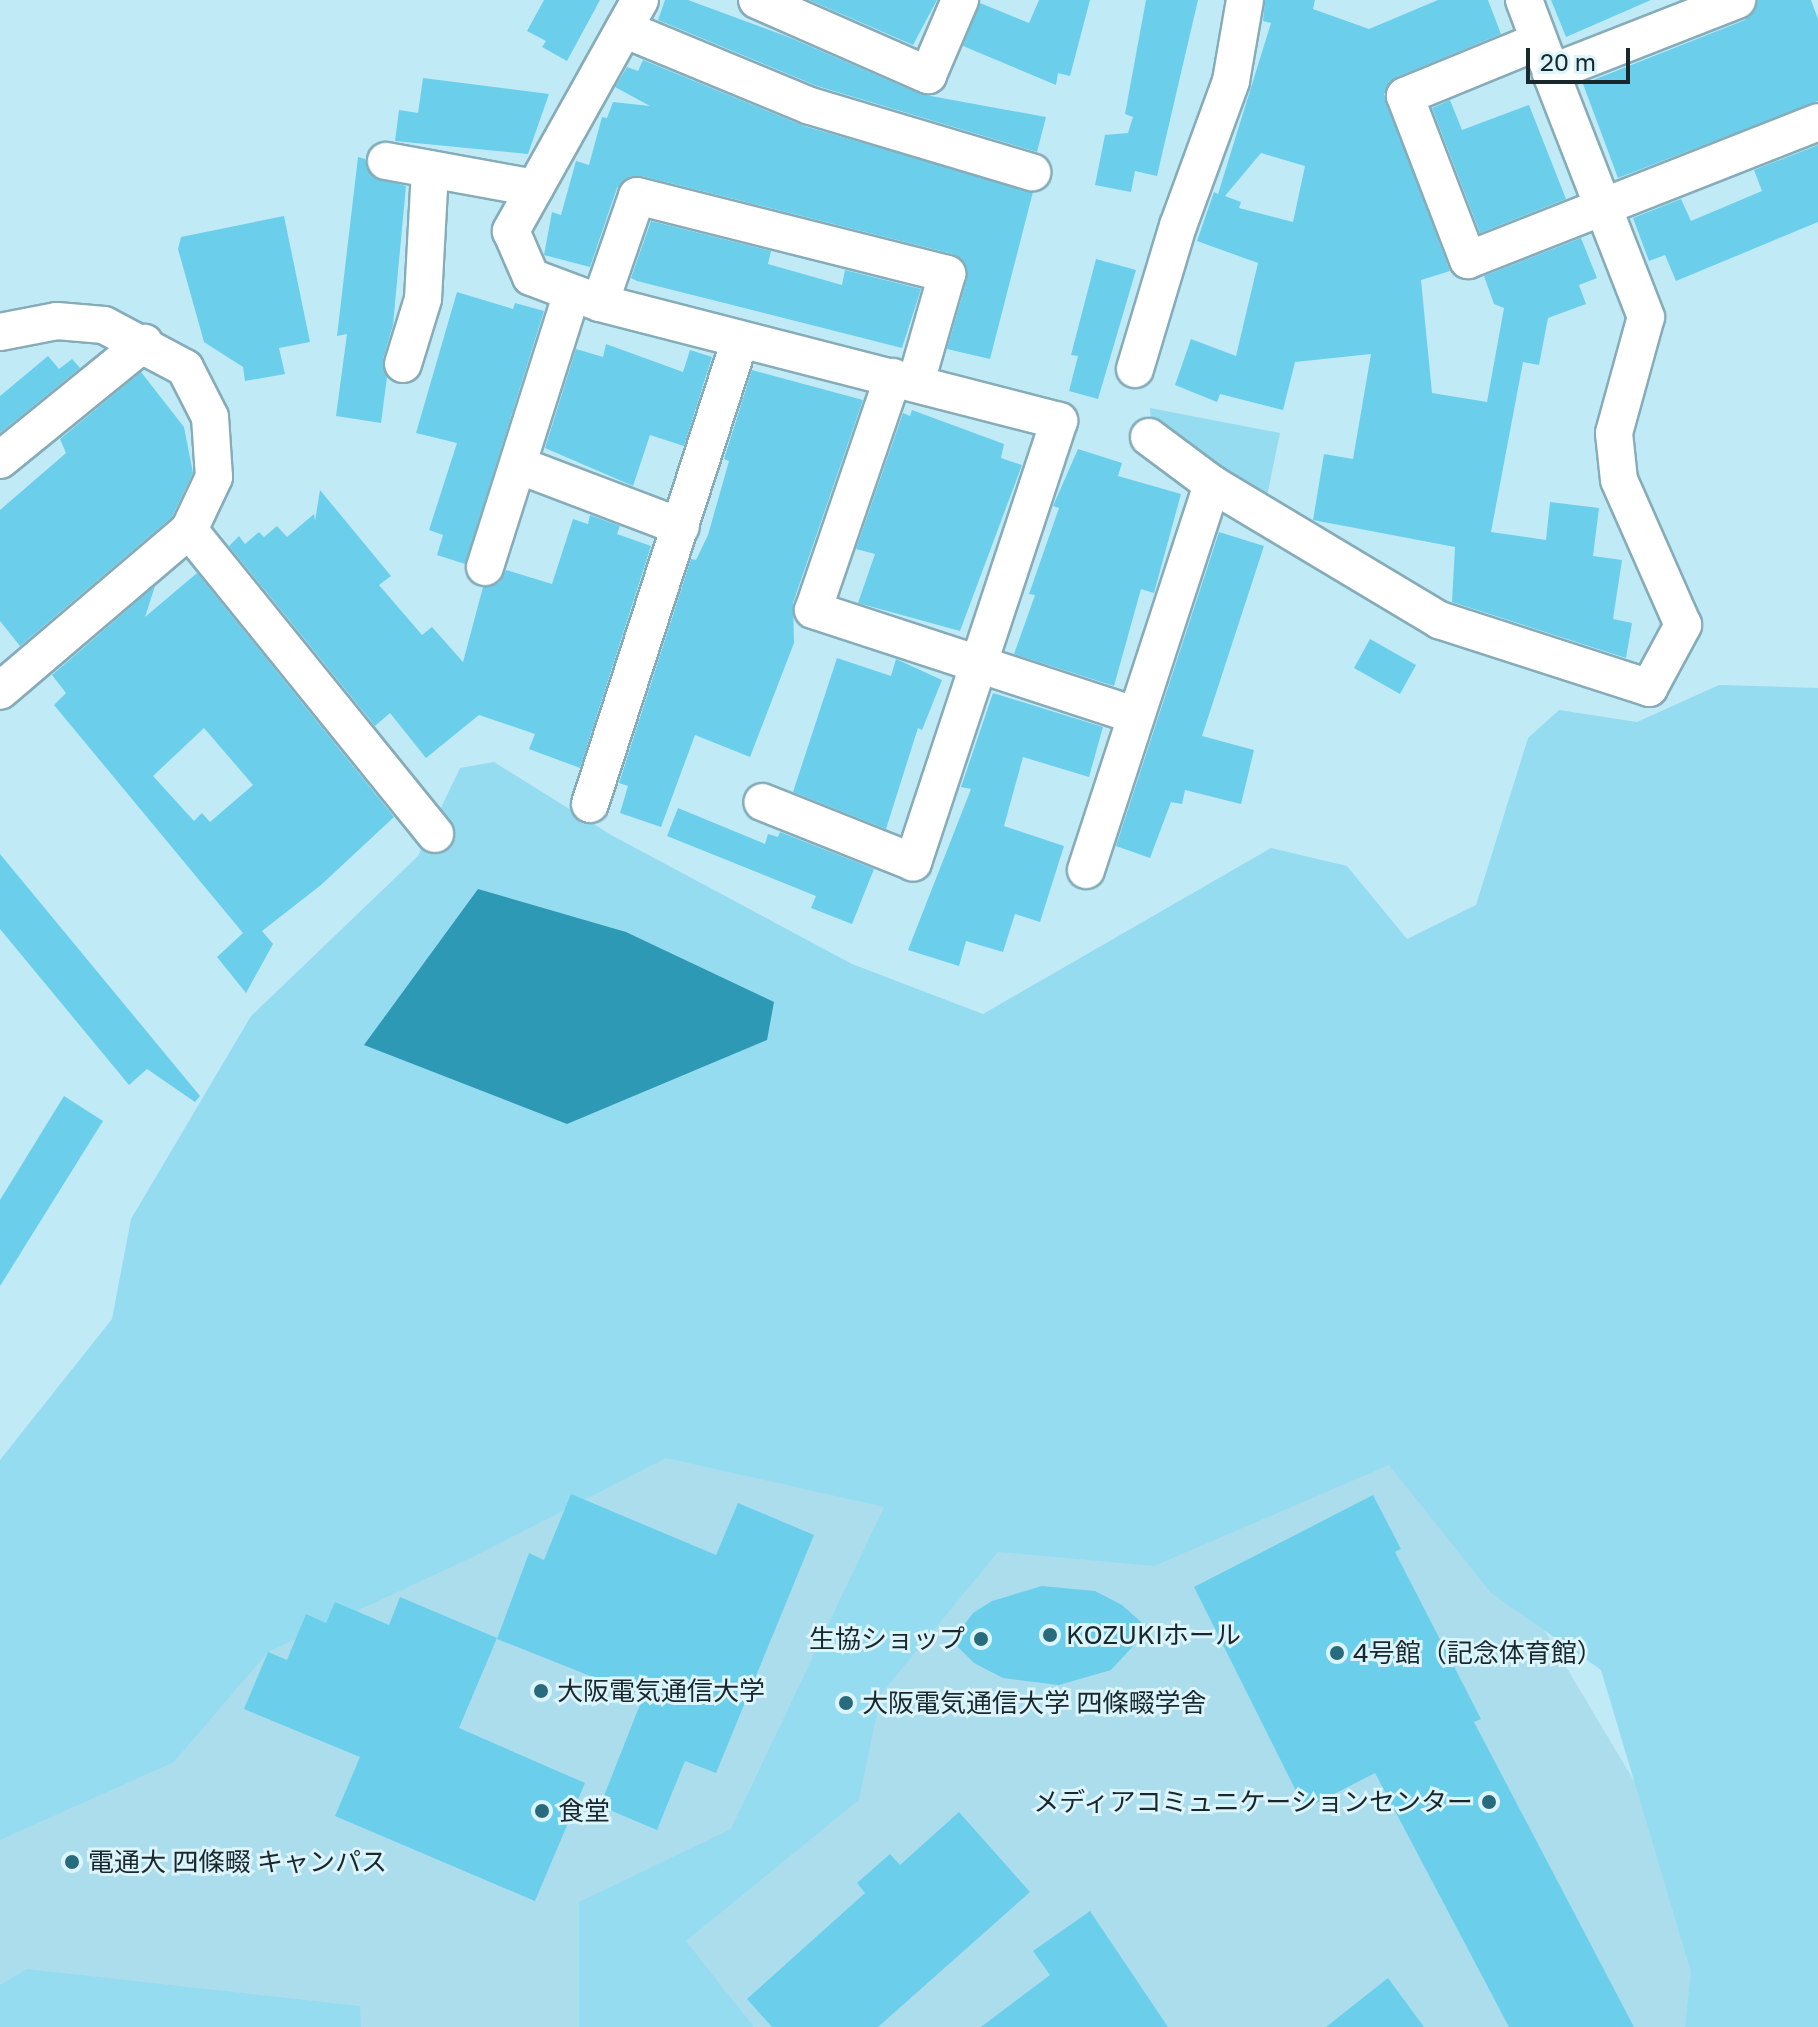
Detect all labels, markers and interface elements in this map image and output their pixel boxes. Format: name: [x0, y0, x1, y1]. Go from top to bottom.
scale bar: [1530, 32, 1634, 82]
text: 20 m: [1540, 47, 1596, 76]
place label: KOZUKIホール: [1066, 1619, 1241, 1651]
place label: 生協ショップ: [809, 1623, 965, 1655]
marker: KOZUKIホール: [1041, 1626, 1059, 1644]
marker: 生協ショップ: [972, 1630, 990, 1648]
place label: 4号館（記念体育館）: [1353, 1637, 1603, 1669]
marker: 4号館（記念体育館）: [1328, 1644, 1346, 1662]
place label: 大阪電気通信大学: [557, 1675, 765, 1707]
marker: 大阪電気通信大学: [532, 1682, 550, 1700]
place label: 大阪電気通信大学 四條畷学舎: [862, 1687, 1206, 1719]
marker: 大阪電気通信大学 四條畷学舎: [837, 1694, 855, 1712]
place label: メディアコミュニケーションセンター: [1031, 1786, 1473, 1818]
marker: メディアコミュニケーションセンター: [1480, 1793, 1498, 1811]
place label: 食堂: [558, 1795, 610, 1827]
marker: 食堂: [533, 1802, 551, 1820]
place label: 電通大 四條畷 キャンパス: [88, 1846, 387, 1878]
marker: 電通大 四條畷 キャンパス: [63, 1853, 81, 1871]

